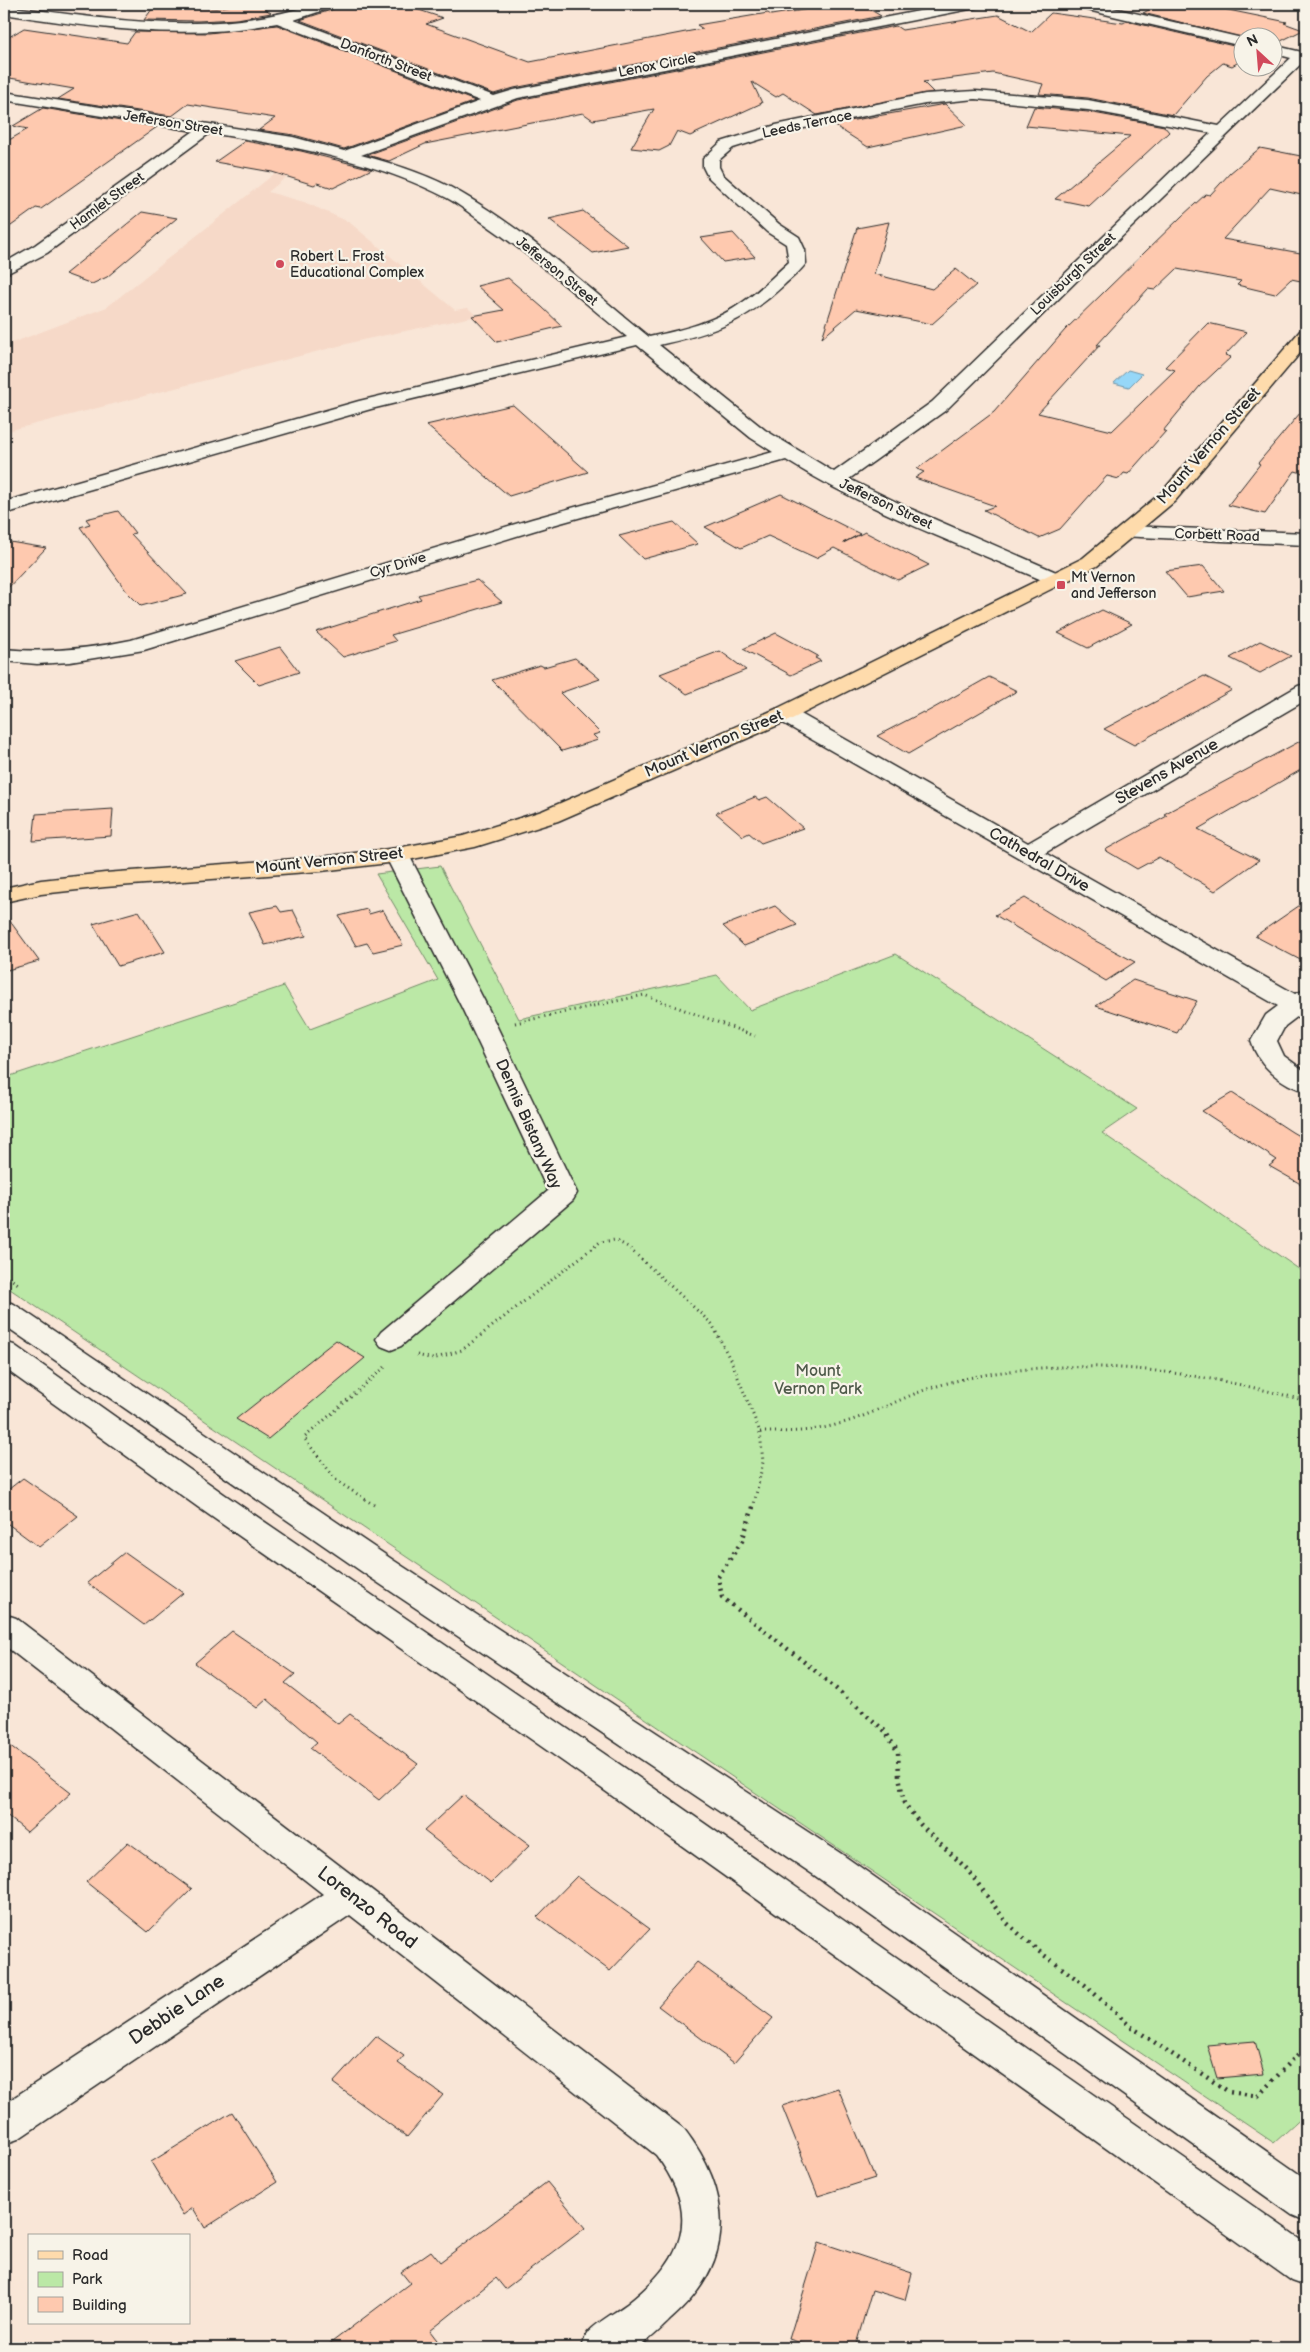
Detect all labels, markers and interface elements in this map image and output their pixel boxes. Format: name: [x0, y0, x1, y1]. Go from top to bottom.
north arrow: [1232, 28, 1282, 78]
text: N: [1244, 31, 1261, 51]
street label: Danforth Street: [338, 35, 435, 86]
street label: Lenox Circle: [617, 49, 697, 81]
street label: Leeds Terrace: [761, 106, 853, 142]
street label: Jefferson Street: [122, 107, 225, 139]
street label: Hamlet Street: [67, 168, 148, 234]
street label: Louisburgh Street: [1027, 229, 1120, 319]
street label: Jefferson Street: [513, 233, 602, 310]
place label: Robert L. Frost Educational Complex: [290, 248, 424, 281]
marker: Robert L. Frost Educational Complex: [274, 258, 286, 270]
street label: Mount Vernon Street: [1153, 384, 1265, 508]
street label: Jefferson Street: [837, 475, 936, 533]
street label: Corbett Road: [1174, 525, 1260, 545]
street label: Cyr Drive: [368, 548, 428, 582]
place label: Mt Vernon and Jefferson: [1071, 569, 1157, 602]
marker: Mt Vernon and Jefferson: [1055, 579, 1067, 591]
street label: Mount Vernon Street: [642, 706, 786, 782]
street label: Stevens Avenue: [1112, 735, 1222, 809]
street label: Cathedral Drive: [985, 824, 1093, 897]
street label: Mount Vernon Street: [254, 844, 404, 878]
street label: Dennis Bistany Way: [491, 1056, 565, 1192]
park label: Mount Vernon Park: [774, 1362, 862, 1399]
street label: Lorenzo Road: [313, 1862, 421, 1954]
street label: Debbie Lane: [125, 1970, 229, 2050]
legend: [28, 2234, 190, 2324]
text: Road: [72, 2246, 108, 2265]
text: Park: [72, 2270, 103, 2289]
text: Building: [72, 2296, 127, 2315]

